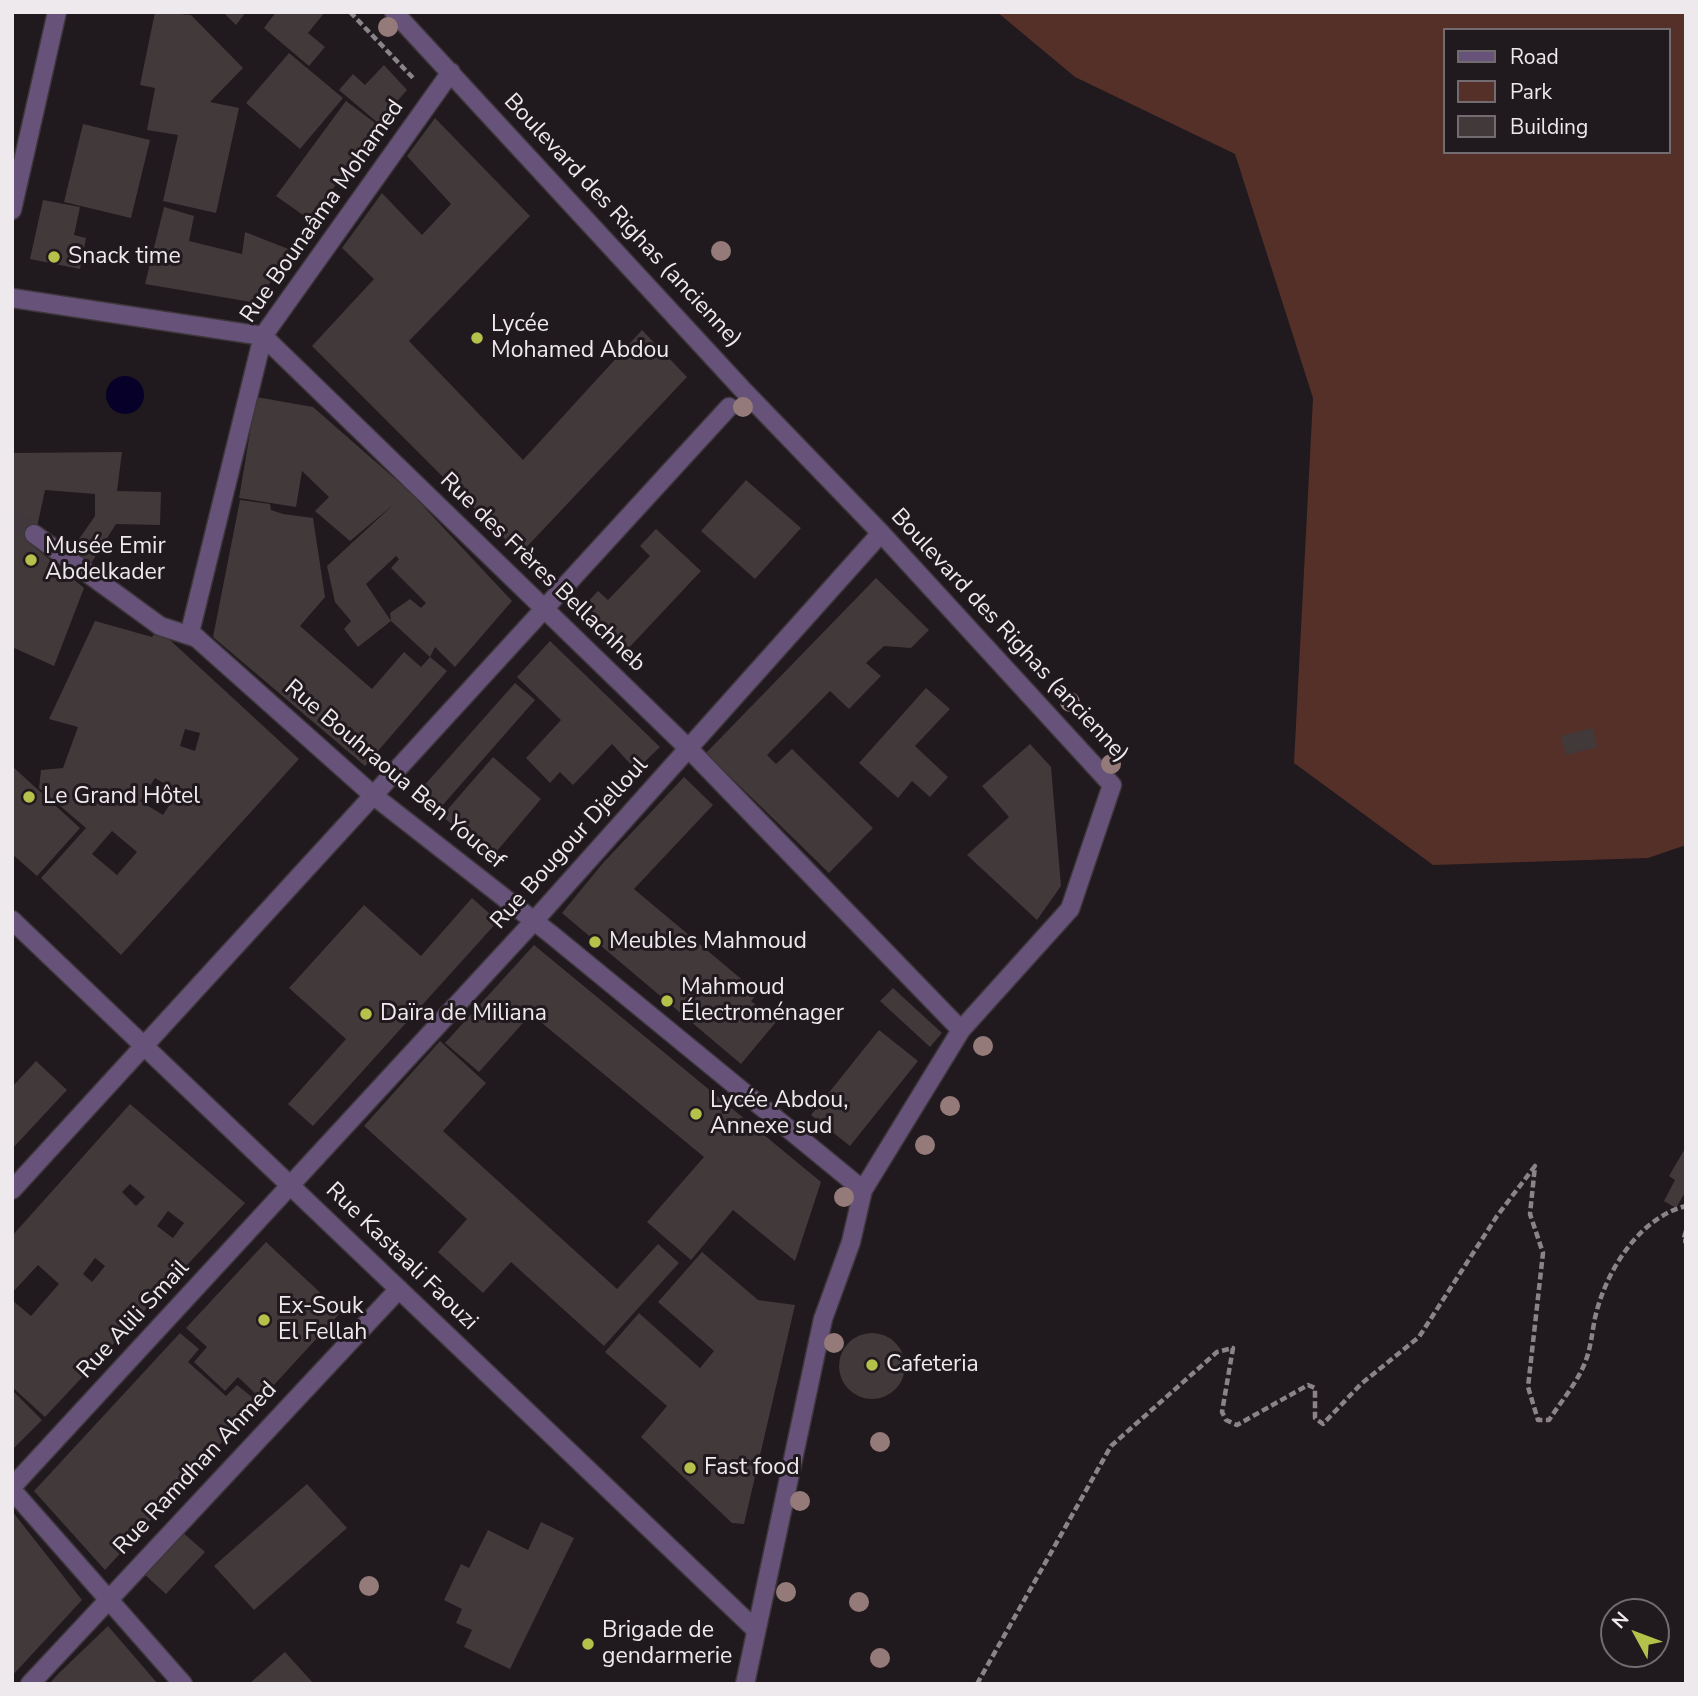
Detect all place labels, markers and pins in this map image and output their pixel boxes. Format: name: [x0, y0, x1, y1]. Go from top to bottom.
place label: Snack time: [68, 243, 181, 271]
marker: Snack time: [46, 249, 62, 265]
place label: Lycée Mohamed Abdou: [491, 311, 669, 365]
marker: Lycée Mohamed Abdou: [469, 330, 485, 346]
place label: Musée Emir Abdelkader: [45, 533, 166, 587]
marker: Musée Emir Abdelkader: [23, 552, 39, 568]
place label: Le Grand Hôtel: [43, 783, 200, 811]
marker: Le Grand Hôtel: [21, 789, 37, 805]
place label: Meubles Mahmoud: [609, 928, 807, 956]
marker: Meubles Mahmoud: [587, 934, 603, 950]
place label: Mahmoud Électroménager: [681, 974, 844, 1028]
marker: Mahmoud Électroménager: [659, 993, 675, 1009]
place label: Daïra de Miliana: [380, 1000, 547, 1028]
marker: Daïra de Miliana: [358, 1006, 374, 1022]
place label: Lycée Abdou, Annexe sud: [710, 1087, 848, 1141]
marker: Lycée Abdou, Annexe sud: [688, 1106, 704, 1122]
place label: Ex-Souk El Fellah: [278, 1293, 367, 1347]
marker: Ex-Souk El Fellah: [256, 1312, 272, 1328]
place label: Cafeteria: [886, 1351, 979, 1379]
marker: Cafeteria: [864, 1357, 880, 1373]
place label: Fast food: [704, 1454, 800, 1482]
marker: Fast food: [682, 1460, 698, 1476]
place label: Brigade de gendarmerie: [602, 1617, 732, 1671]
marker: Brigade de gendarmerie: [580, 1636, 596, 1652]

